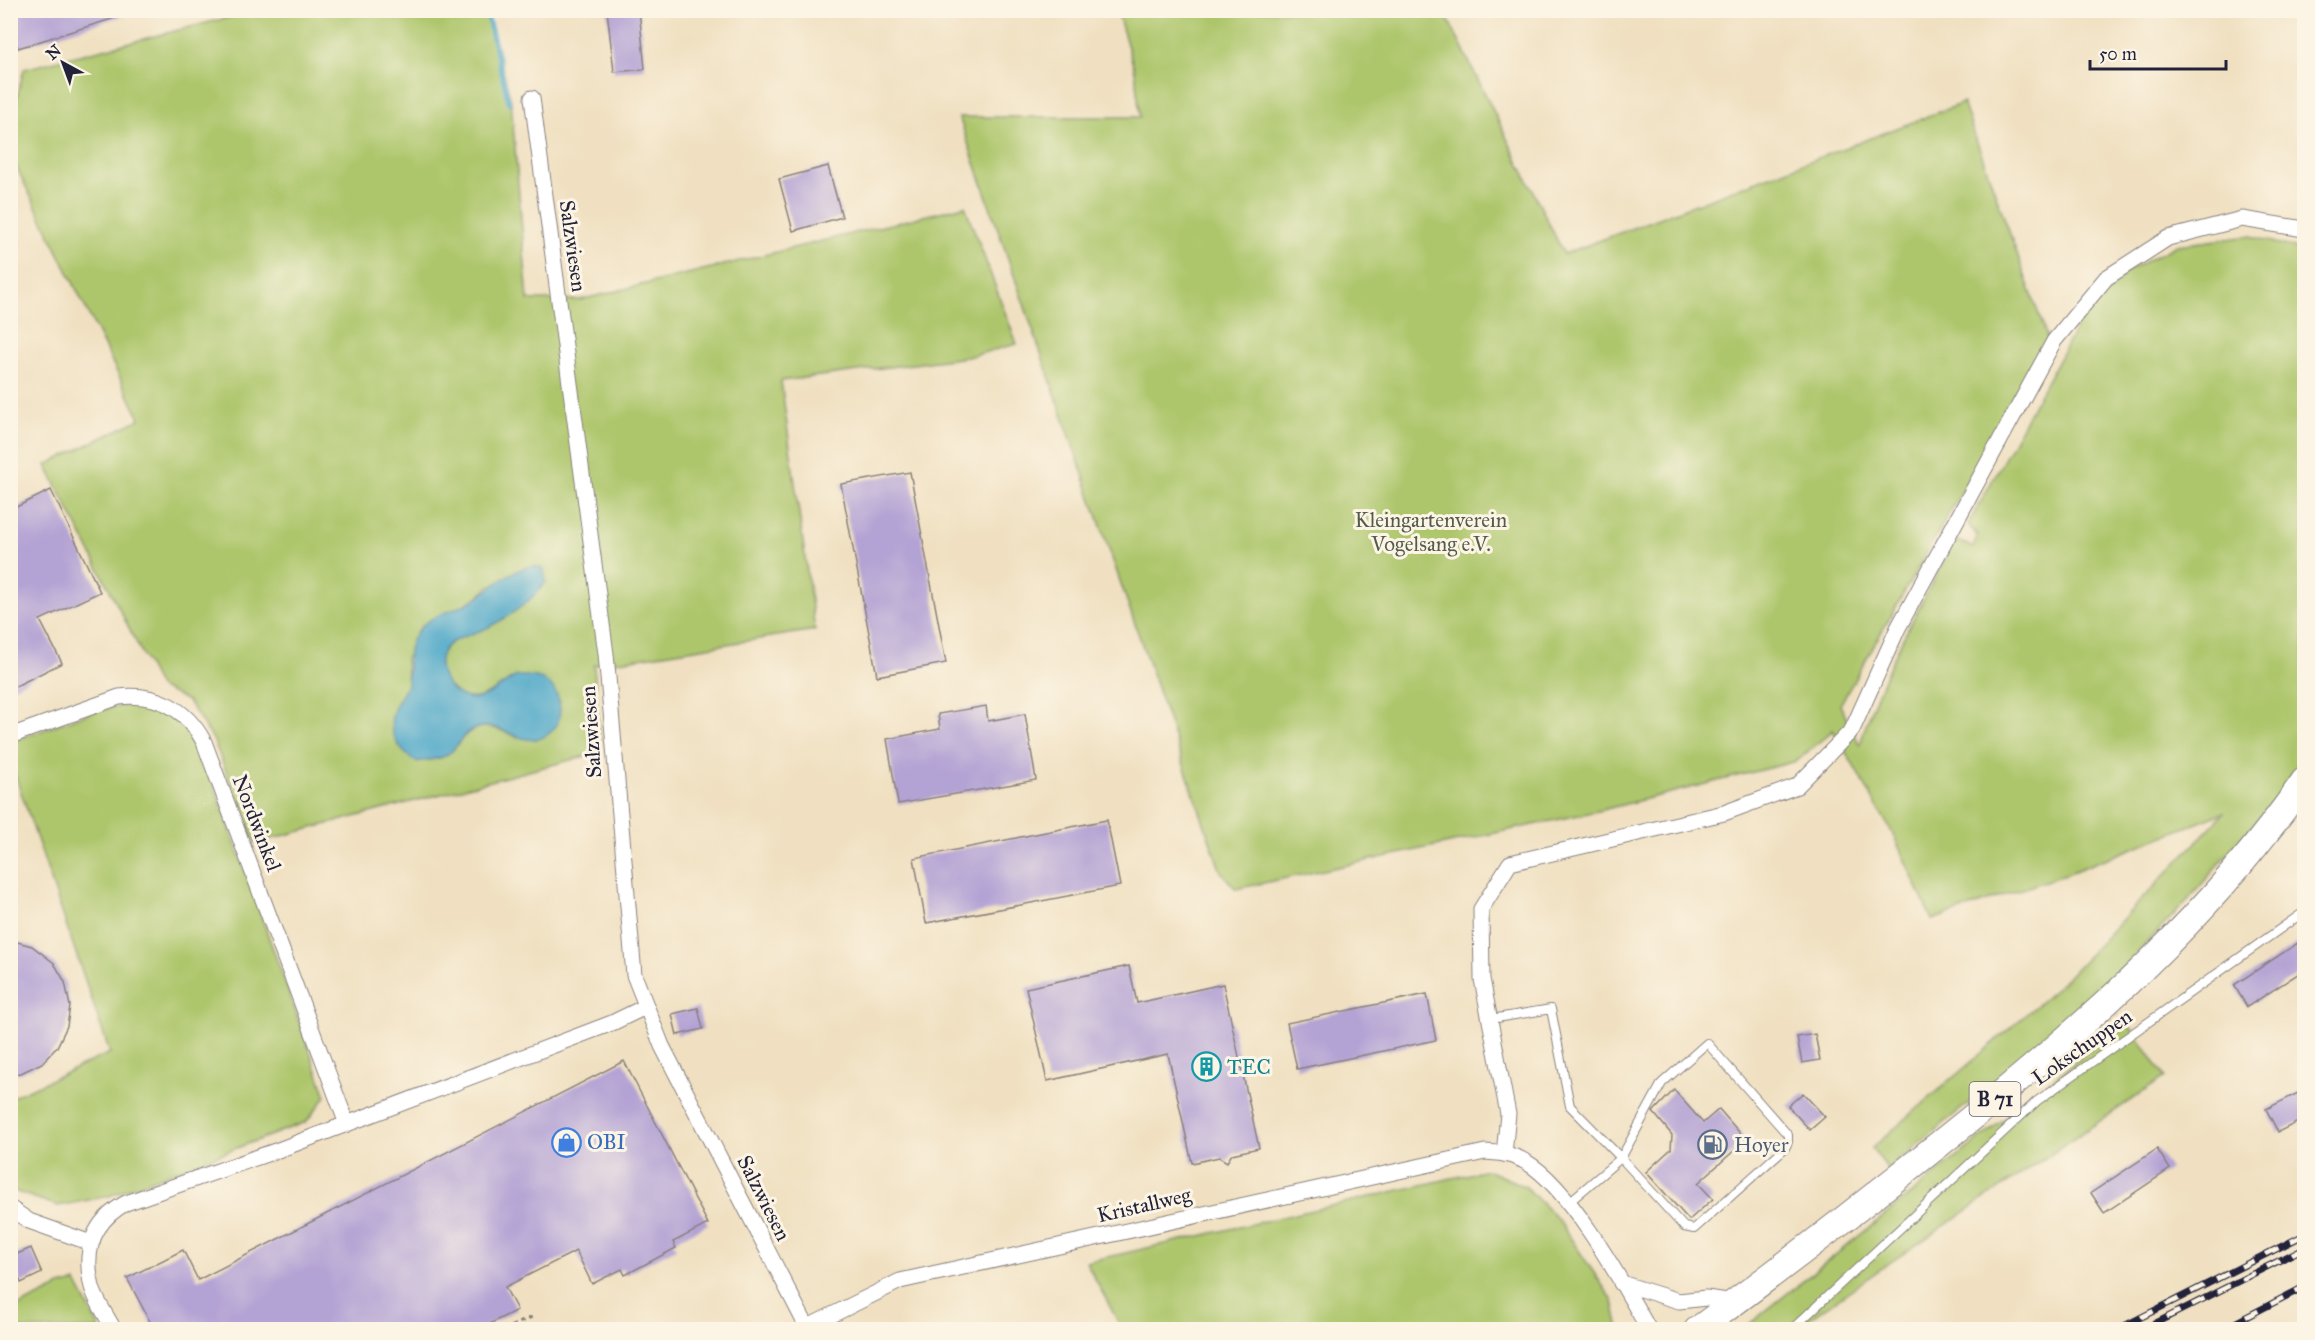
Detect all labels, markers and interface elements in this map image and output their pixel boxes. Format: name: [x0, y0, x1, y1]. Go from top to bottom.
north arrow: [33, 33, 93, 93]
scale bar: [2090, 33, 2226, 71]
text: N: [42, 40, 65, 64]
text: 50 m: [2099, 43, 2137, 65]
street label: Salzwiesen: [554, 198, 592, 294]
park label: Kleingartenverein Vogelsang e.V.: [1355, 507, 1507, 557]
street label: Salzwiesen: [575, 685, 607, 779]
street label: Nordwinkel: [227, 771, 287, 875]
street label: Lokschuppen: [2027, 1003, 2137, 1091]
building icon: TEC: [1190, 1051, 1222, 1083]
place label: TEC: [1227, 1054, 1271, 1080]
road number: B 71: [1970, 1082, 2020, 1116]
shop icon: OBI: [550, 1126, 582, 1158]
place label: OBI: [587, 1129, 626, 1155]
fuel station icon: Hoyer: [1697, 1129, 1729, 1161]
place label: Hoyer: [1734, 1132, 1789, 1158]
street label: Salzwiesen: [731, 1151, 797, 1245]
street label: Kristallweg: [1094, 1182, 1194, 1228]

